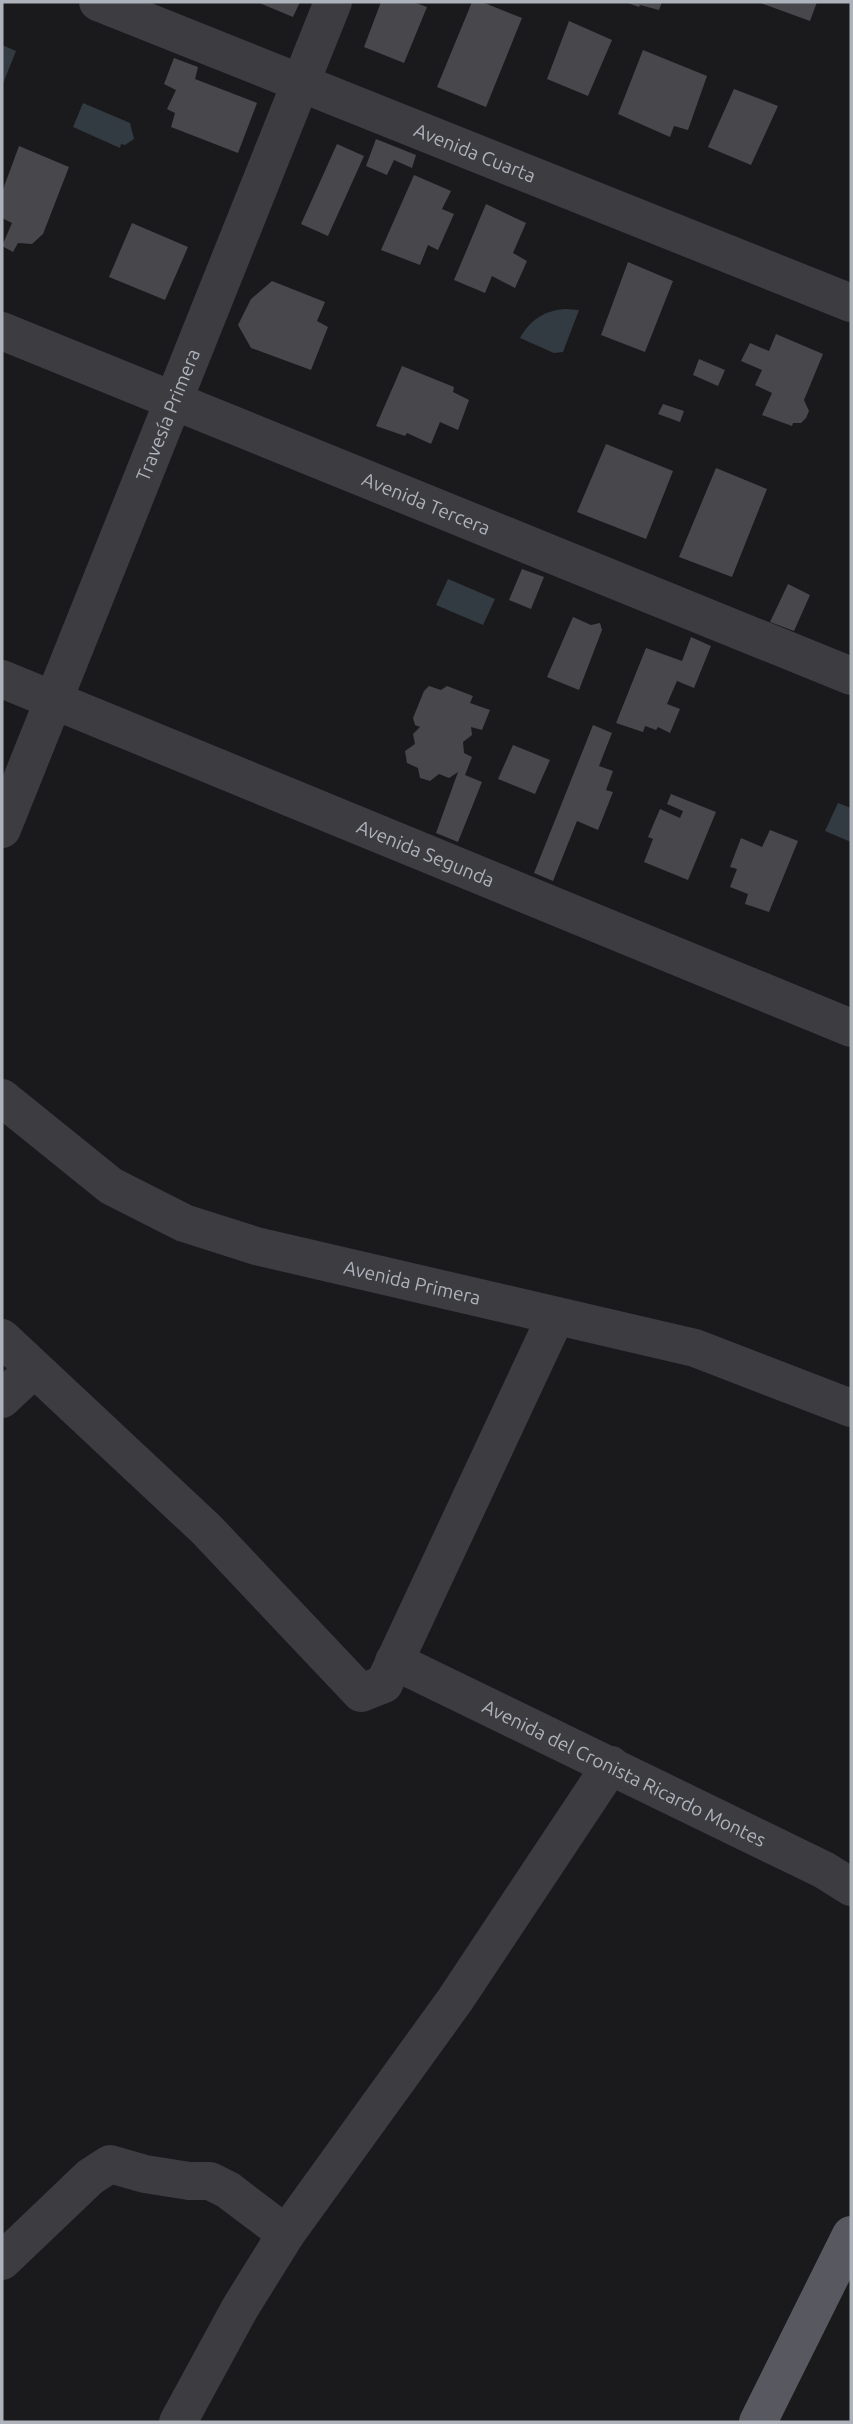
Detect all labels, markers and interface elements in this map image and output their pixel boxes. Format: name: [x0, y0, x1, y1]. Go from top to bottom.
street label: Avenida Cuarta: [411, 119, 539, 187]
street label: Travesía Primera: [131, 346, 204, 484]
street label: Avenida Tercera: [359, 468, 494, 539]
street label: Avenida Segunda: [354, 815, 498, 891]
street label: Avenida Primera: [342, 1256, 483, 1309]
street label: Avenida del Cronista Ricardo Montes: [479, 1695, 770, 1851]

